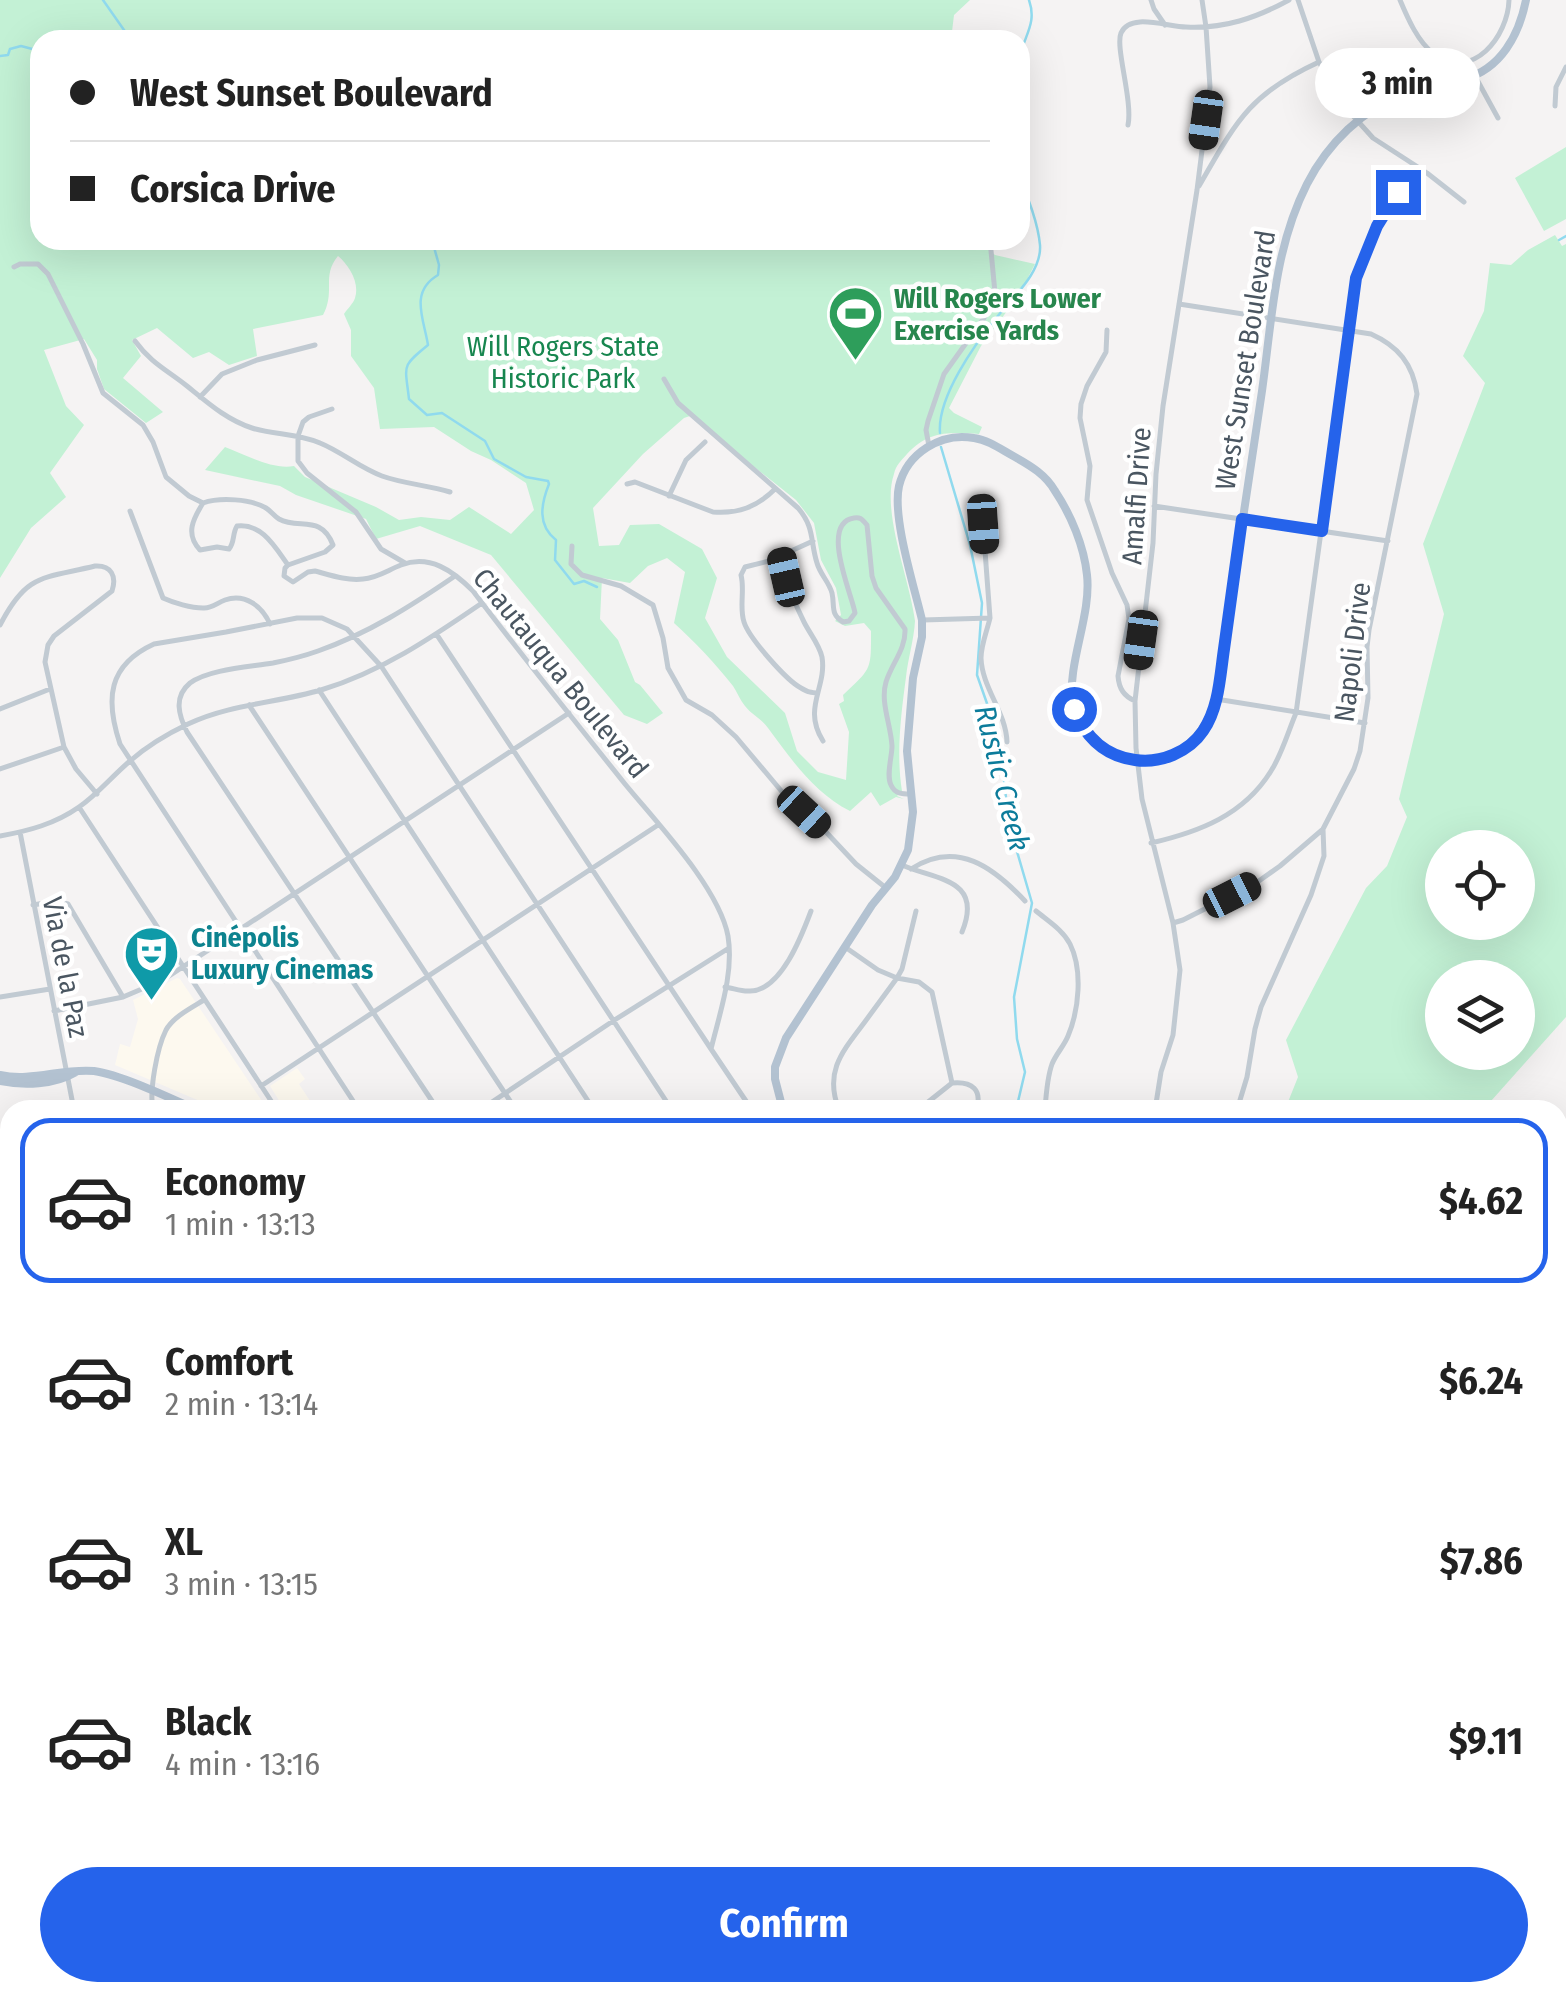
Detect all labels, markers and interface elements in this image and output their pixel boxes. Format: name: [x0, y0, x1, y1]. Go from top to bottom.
callout: 3 min: [1316, 47, 1480, 117]
text: 3 min: [1362, 64, 1433, 102]
text: West Sunset Boulevard: [130, 70, 493, 116]
car: [1187, 88, 1225, 152]
text: Corsica Drive: [130, 166, 336, 212]
route end: [1376, 170, 1421, 215]
street label: West Sunset Boulevard: [1209, 228, 1282, 492]
place label: Will Rogers Lower Exercise Yards: [894, 282, 1102, 347]
sports icon: Will Rogers Lower Exercise Yards: [825, 284, 885, 363]
park label: Will Rogers State Historic Park: [467, 330, 659, 395]
street label: Amalfi Drive: [1115, 426, 1158, 566]
car: [966, 493, 1000, 555]
car: [765, 544, 807, 610]
street label: Chautauqua Boulevard: [466, 562, 655, 785]
street label: Napoli Drive: [1328, 580, 1377, 724]
car: [1122, 608, 1160, 672]
route start: [1052, 687, 1097, 732]
water label: Rustic Creek: [967, 701, 1038, 855]
car: [772, 781, 836, 843]
map controls: [1425, 830, 1535, 1070]
button: locate: [1425, 830, 1535, 940]
car: [1198, 868, 1266, 922]
street label: Via de la Paz: [36, 894, 95, 1040]
place label: Cinépolis Luxury Cinemas: [191, 921, 373, 986]
theatre icon: Cinépolis Luxury Cinemas: [122, 923, 182, 1002]
button: layers: [1425, 960, 1535, 1070]
icon: car: [45, 1156, 135, 1246]
text: Economy: [165, 1159, 305, 1205]
text: $4.62: [1439, 1178, 1523, 1224]
text: 1 min · 13:13: [165, 1205, 316, 1243]
icon: car: [45, 1336, 135, 1426]
text: Comfort: [165, 1339, 293, 1385]
text: $6.24: [1439, 1358, 1523, 1404]
text: 2 min · 13:14: [165, 1385, 318, 1423]
icon: car: [45, 1516, 135, 1606]
text: XL: [165, 1519, 203, 1565]
text: $7.86: [1440, 1538, 1523, 1584]
text: 3 min · 13:15: [165, 1565, 318, 1603]
icon: car: [45, 1696, 135, 1786]
text: Black: [165, 1699, 251, 1745]
text: $9.11: [1449, 1718, 1523, 1764]
text: 4 min · 13:16: [165, 1745, 320, 1783]
button: Confirm: [40, 1867, 1528, 1982]

